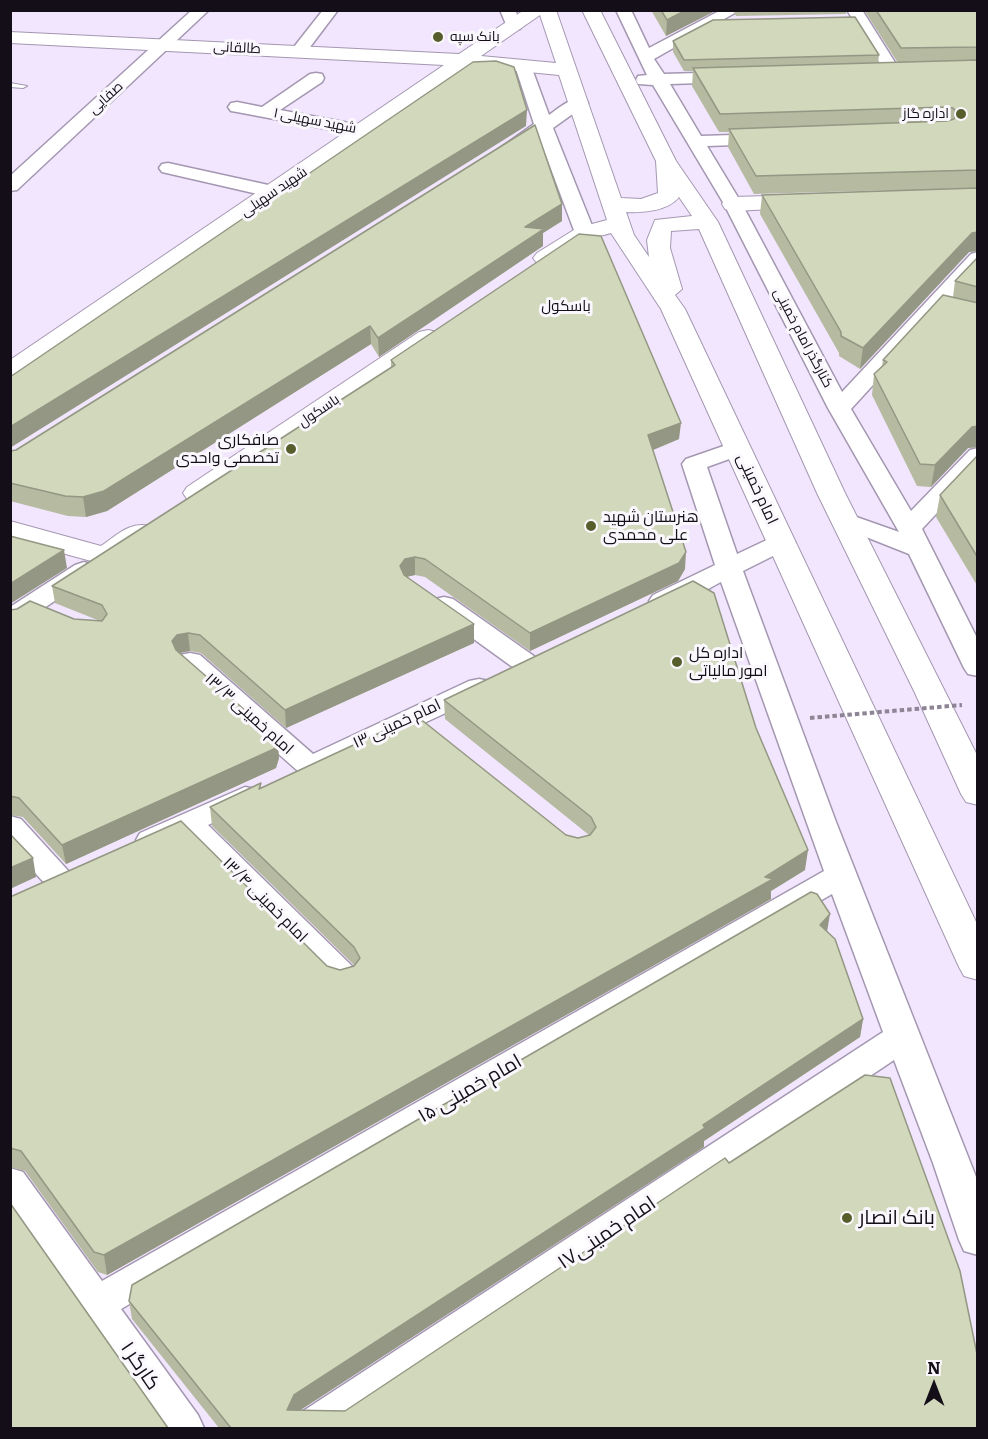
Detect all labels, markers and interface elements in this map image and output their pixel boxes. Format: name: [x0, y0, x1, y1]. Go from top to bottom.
place label: بانک سپه: [450, 29, 500, 45]
marker: بانک سپه: [431, 30, 445, 44]
street label: طالقانی: [213, 38, 261, 58]
street label: صفایی: [85, 78, 127, 118]
street label: شهید سهیلی ۱: [272, 105, 358, 137]
place label: اداره گاز: [903, 106, 949, 122]
marker: اداره گاز: [954, 107, 968, 121]
street label: شهید سهیلی: [237, 164, 311, 220]
street label: کنارگذر امام خمینی: [770, 285, 836, 391]
district label: باسکول: [541, 298, 591, 316]
street label: باسکول: [295, 391, 343, 431]
place label: صافکاری تخصصی واحدی: [176, 430, 279, 468]
marker: صافکاری تخصصی واحدی: [284, 442, 298, 456]
street label: امام خمینی: [732, 451, 782, 527]
place label: هنرستان شهید علی محمدی: [603, 507, 699, 545]
marker: هنرستان شهید علی محمدی: [584, 519, 598, 533]
place label: اداره کل امور مالیاتی: [689, 643, 767, 681]
marker: اداره کل امور مالیاتی: [670, 655, 684, 669]
street label: امام خمینی ۱۳/۳: [201, 669, 297, 759]
street label: امام خمینی ۱۳: [350, 695, 444, 753]
street label: امام خمینی ۱۳/۴: [219, 854, 311, 946]
street label: امام خمینی ۱۵: [414, 1050, 526, 1128]
street label: امام خمینی۱۷: [553, 1191, 661, 1275]
place label: بانک انصار: [859, 1206, 935, 1230]
marker: بانک انصار: [840, 1211, 854, 1225]
street label: کارگر ۱: [115, 1337, 165, 1395]
north arrow: [904, 1355, 964, 1415]
text: N: [927, 1355, 941, 1379]

